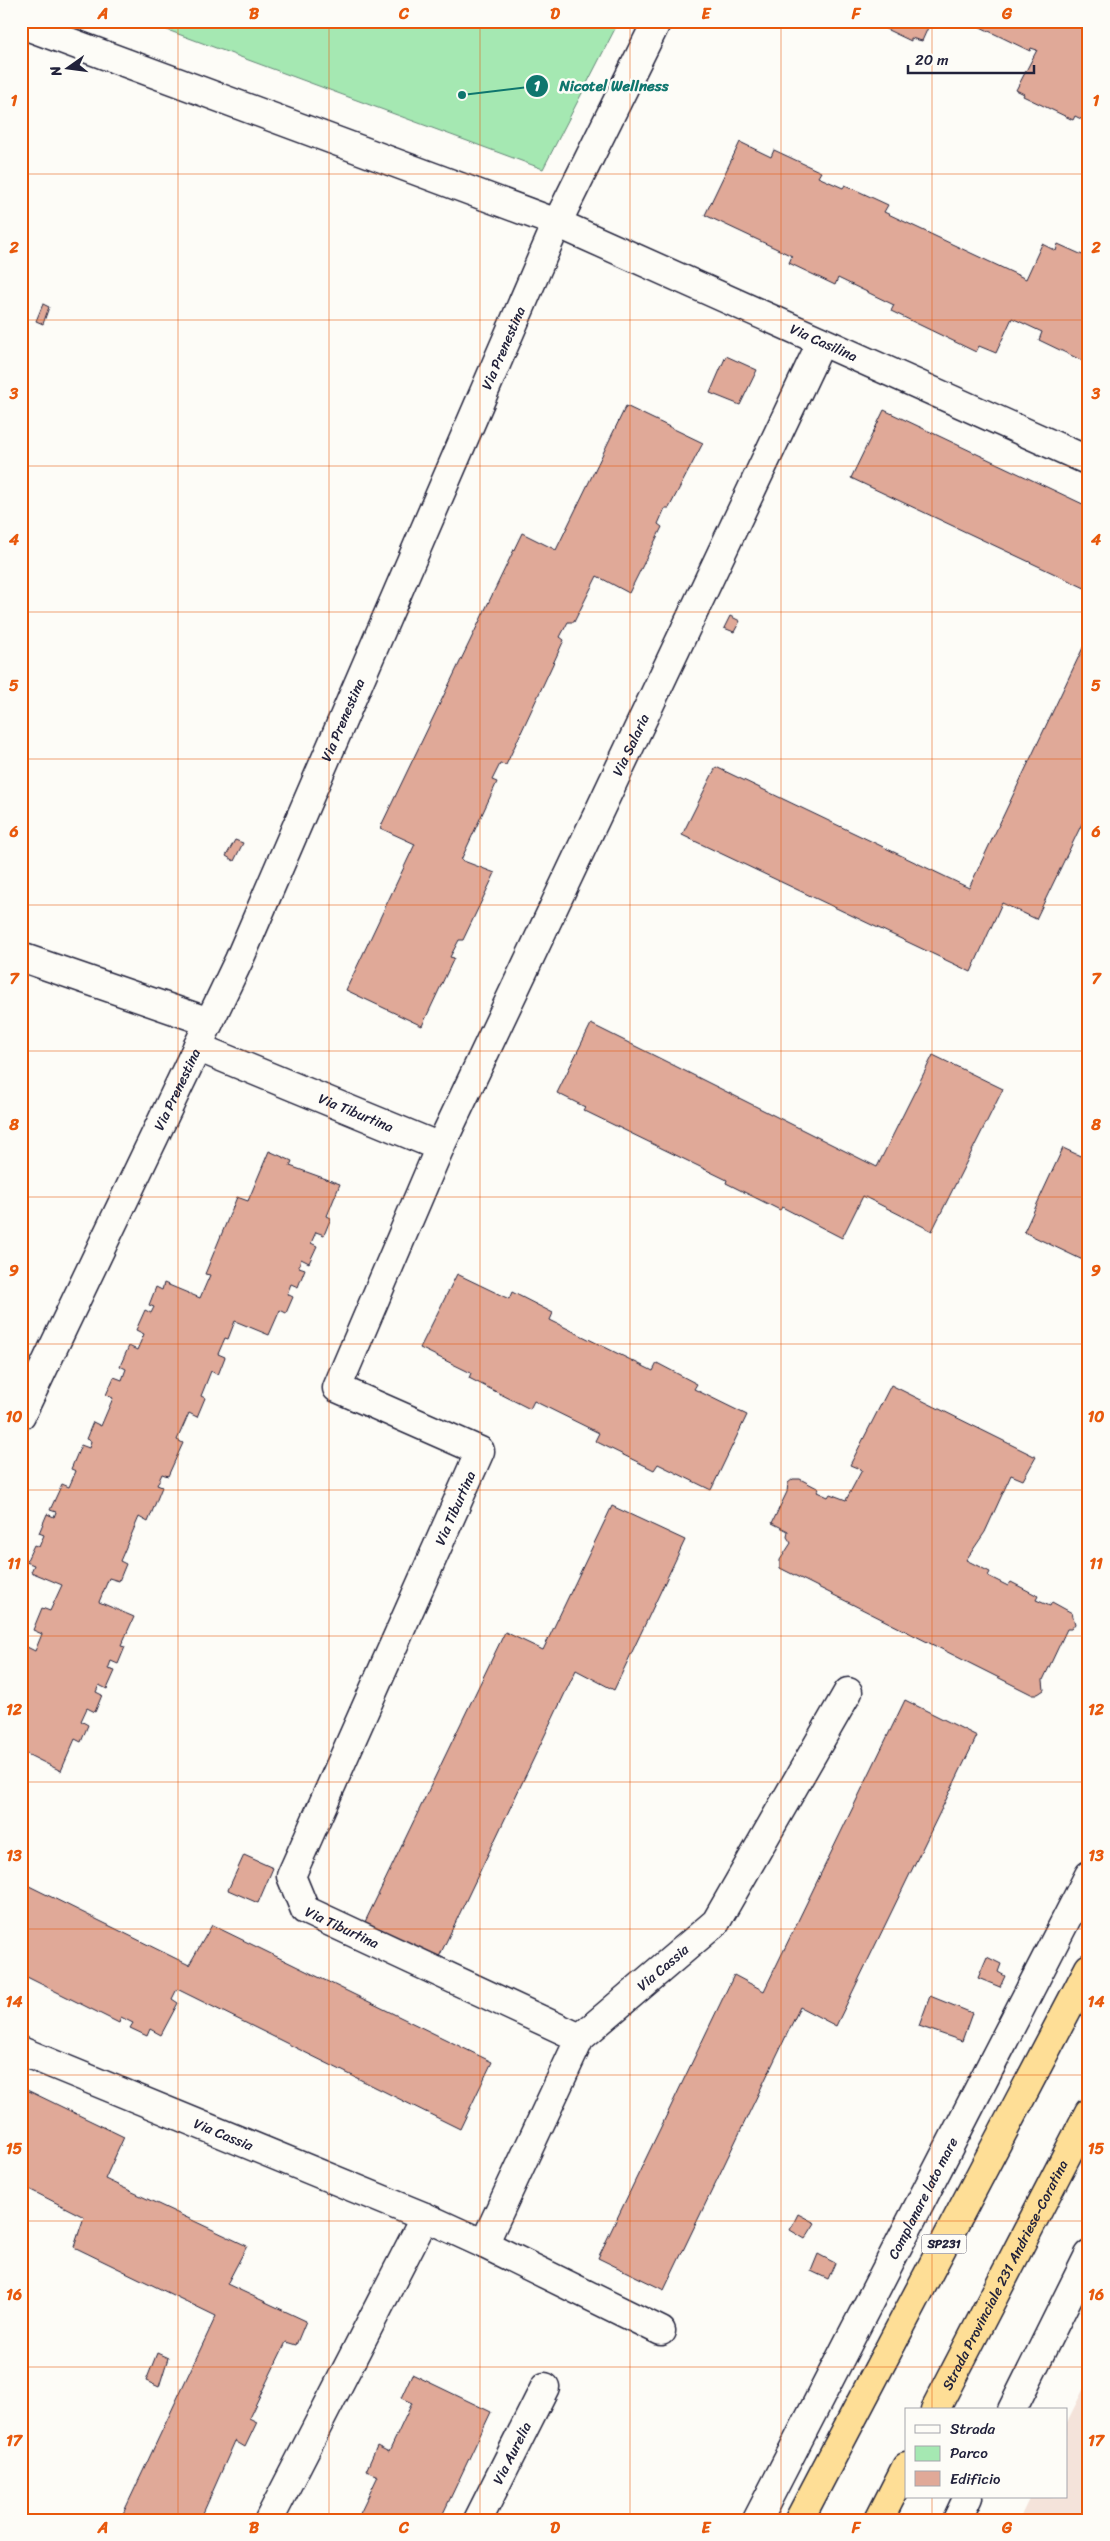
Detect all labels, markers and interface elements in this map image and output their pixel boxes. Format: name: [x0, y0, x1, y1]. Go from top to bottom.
text: A: [97, 0, 108, 28]
text: B: [249, 0, 260, 28]
text: C: [398, 0, 410, 28]
text: D: [550, 0, 560, 28]
text: E: [702, 0, 712, 28]
text: F: [851, 0, 862, 28]
text: G: [1001, 0, 1013, 28]
north arrow: [42, 42, 92, 92]
scale bar: [908, 42, 1034, 74]
text: 20 m: [915, 47, 949, 73]
text: N: [42, 63, 69, 80]
callout: Nicotel Wellness: [524, 71, 678, 101]
text: 1: [534, 73, 541, 99]
text: Nicotel Wellness: [558, 73, 670, 99]
text: 1: [11, 86, 18, 115]
text: 1: [1093, 86, 1100, 115]
text: 2: [8, 233, 19, 262]
text: 2: [1090, 233, 1101, 262]
street label: Via Prenestina: [474, 303, 533, 394]
street label: Via Casilina: [786, 317, 861, 369]
text: 3: [9, 379, 19, 408]
text: 3: [1091, 379, 1101, 408]
text: 4: [8, 525, 19, 554]
text: 4: [1090, 525, 1101, 554]
text: 5: [9, 671, 19, 700]
text: 5: [1091, 671, 1101, 700]
street label: Via Prenestina: [314, 674, 372, 766]
street label: Via Salaria: [606, 710, 657, 780]
text: 6: [8, 817, 19, 846]
text: 6: [1090, 817, 1101, 846]
text: 7: [9, 964, 20, 993]
text: 7: [1091, 964, 1102, 993]
street label: Via Prenestina: [147, 1044, 208, 1135]
street label: Via Tiburtina: [314, 1086, 397, 1140]
text: 8: [8, 1110, 19, 1139]
text: 8: [1090, 1110, 1101, 1139]
text: 9: [9, 1256, 19, 1285]
text: 9: [1091, 1256, 1101, 1285]
text: 10: [6, 1402, 22, 1431]
text: 10: [1088, 1402, 1104, 1431]
street label: Via Tiburtina: [428, 1467, 483, 1549]
text: 11: [7, 1549, 21, 1578]
text: 11: [1089, 1549, 1103, 1578]
text: 12: [6, 1695, 23, 1724]
text: 12: [1088, 1695, 1105, 1724]
text: 13: [6, 1841, 22, 1870]
text: 13: [1088, 1841, 1104, 1870]
street label: Via Tiburtina: [301, 1900, 383, 1956]
street label: Via Cassia: [631, 1937, 696, 1998]
text: 14: [6, 1987, 22, 2016]
text: 14: [1088, 1987, 1104, 2016]
street label: Via Cassia: [190, 2111, 258, 2158]
street label: Complanare lato mare: [881, 2133, 965, 2264]
text: 15: [6, 2134, 23, 2163]
text: 15: [1088, 2134, 1105, 2163]
street label: Strada Provinciale 231 Andriese-Coratina: [935, 2156, 1075, 2395]
road number: SP231: [922, 2234, 966, 2254]
text: 16: [6, 2280, 22, 2309]
text: 16: [1088, 2280, 1104, 2309]
legend: [905, 2408, 1068, 2498]
text: Strada: [950, 2416, 996, 2442]
street label: Via Aurelia: [486, 2418, 539, 2489]
text: 17: [6, 2426, 24, 2455]
text: 17: [1088, 2426, 1106, 2455]
text: Parco: [950, 2440, 988, 2466]
text: Edificio: [950, 2466, 1001, 2492]
text: A: [97, 2513, 108, 2541]
text: B: [249, 2513, 260, 2541]
text: C: [398, 2513, 410, 2541]
text: D: [550, 2513, 560, 2541]
text: E: [702, 2513, 712, 2541]
text: F: [851, 2513, 862, 2541]
text: G: [1001, 2513, 1013, 2541]

